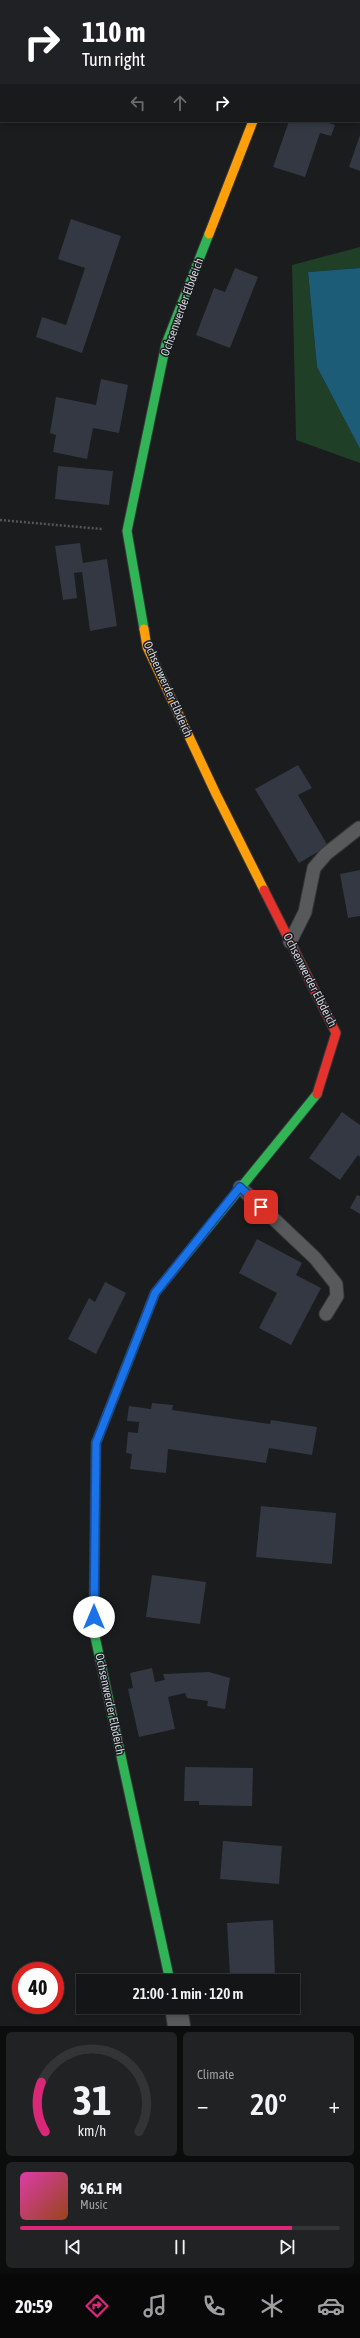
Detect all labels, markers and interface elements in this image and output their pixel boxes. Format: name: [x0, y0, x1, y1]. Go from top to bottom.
icon: right: [16, 16, 68, 68]
text: 110 m: [82, 16, 145, 48]
text: Turn right: [82, 49, 145, 70]
icon: left: [127, 92, 149, 114]
icon: ahead: [169, 92, 191, 114]
icon: right: [211, 92, 233, 114]
street label: Ochsenwerder Elbdeich: [158, 256, 206, 358]
street label: Ochsenwerder Elbdeich: [141, 639, 195, 739]
street label: Ochsenwerder Elbdeich: [280, 931, 340, 1029]
pin: [244, 1190, 278, 1224]
icon: arrive: [250, 1196, 272, 1218]
position arrow: [73, 1596, 115, 1638]
street label: Ochsenwerder Elbdeich: [92, 1652, 128, 1756]
speed limit sign: 40: [12, 1962, 64, 2014]
text: 21:00 · 1 min · 120 m: [133, 1985, 243, 2002]
text: Climate: [197, 2067, 234, 2082]
text: 31: [72, 2076, 111, 2124]
text: 20°: [250, 2087, 287, 2121]
text: −: [197, 2092, 208, 2118]
text: +: [329, 2092, 340, 2118]
text: km/h: [77, 2123, 106, 2139]
text: 96.1 FM: [80, 2180, 122, 2197]
text: Music: [80, 2197, 107, 2212]
icon: previous: [62, 2236, 84, 2258]
icon: pause: [169, 2236, 191, 2258]
icon: next: [276, 2236, 298, 2258]
icon: directions: [83, 2292, 111, 2320]
icon: music: [141, 2292, 169, 2320]
icon: phone: [200, 2292, 228, 2320]
icon: climate: [258, 2292, 286, 2320]
icon: car: [317, 2292, 345, 2320]
text: 20:59: [15, 2296, 53, 2317]

